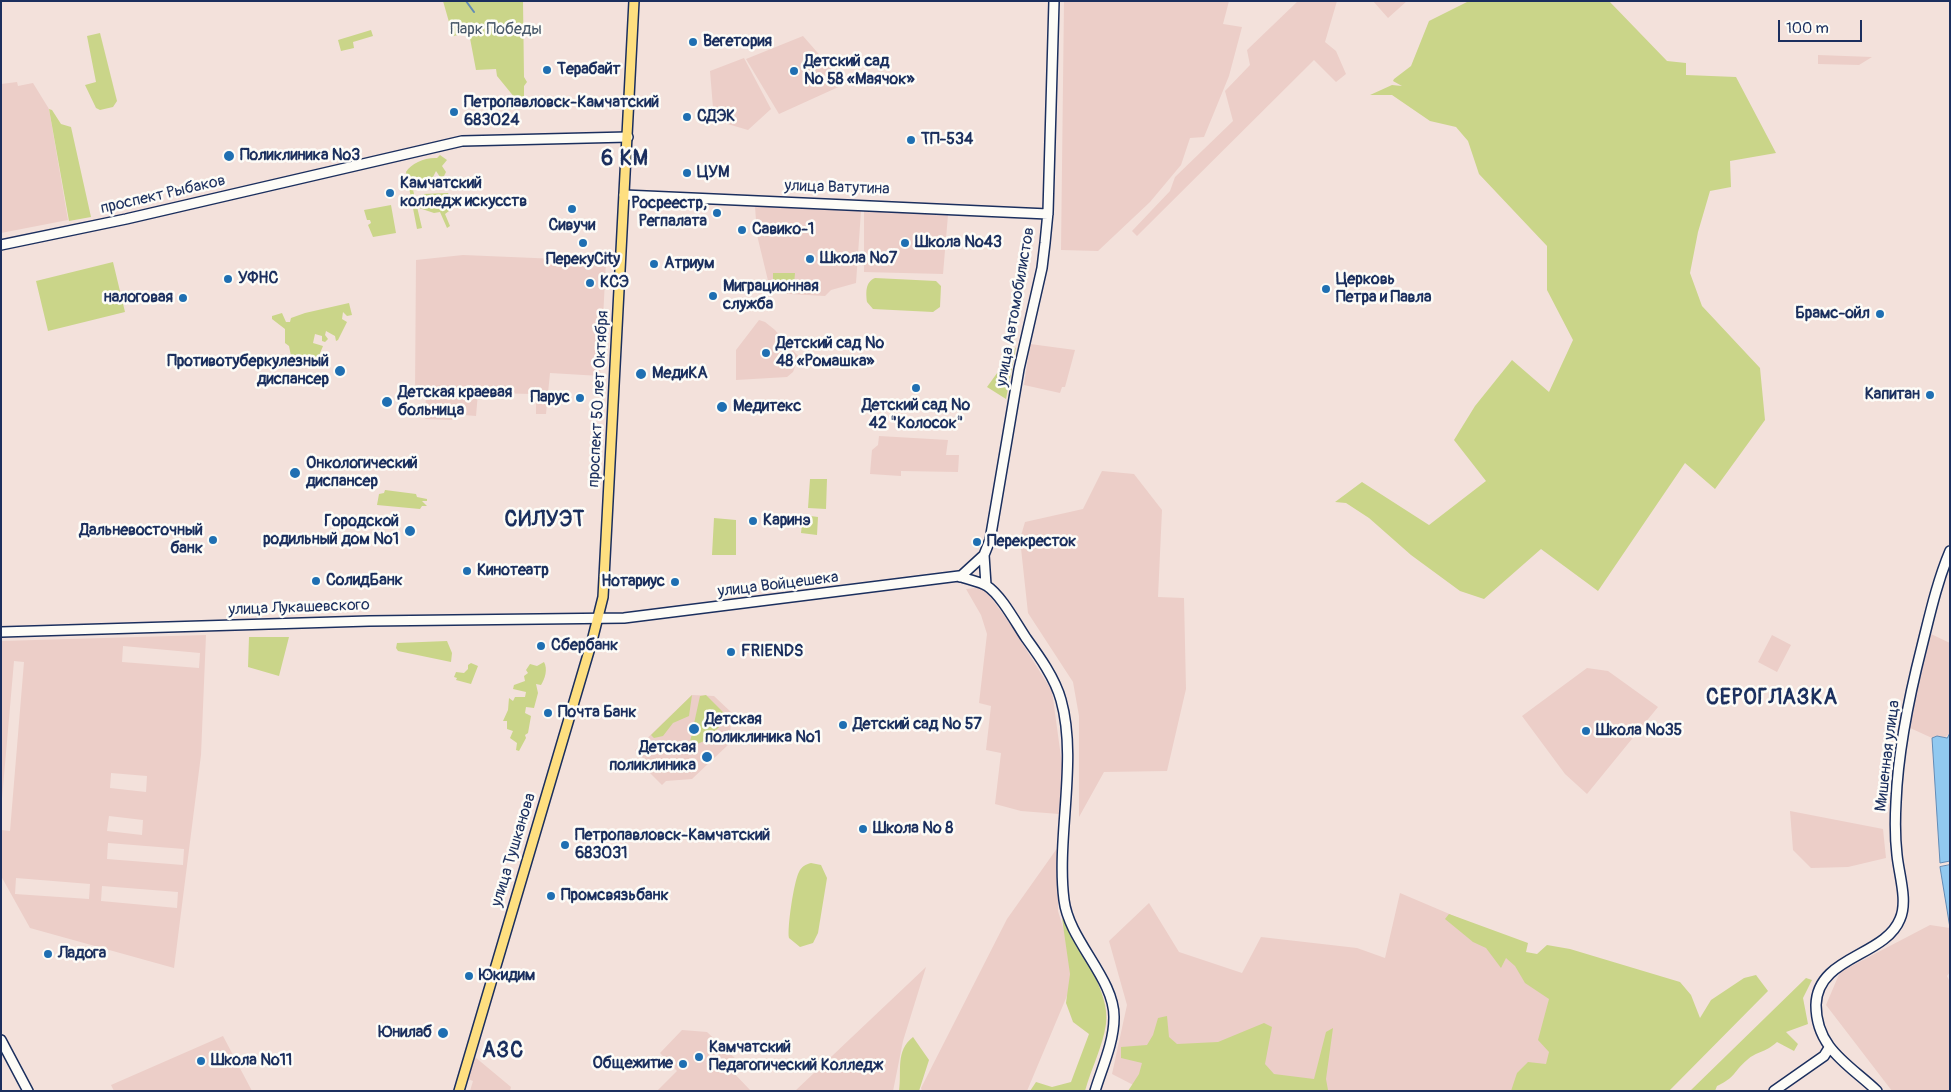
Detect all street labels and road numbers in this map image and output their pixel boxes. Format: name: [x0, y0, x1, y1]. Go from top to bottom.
street label: проспект Рыбаков: [99, 171, 227, 219]
street label: улица Ватутина: [784, 177, 890, 199]
street label: улица Автомобилистов: [993, 226, 1039, 388]
street label: проспект 50 лет Октября: [585, 310, 613, 488]
street label: улица Войцешека: [717, 568, 839, 602]
street label: улица Лукашевского: [228, 596, 370, 620]
street label: Мишенная улица: [1872, 699, 1904, 813]
street label: улица Тушканова: [488, 791, 540, 909]

